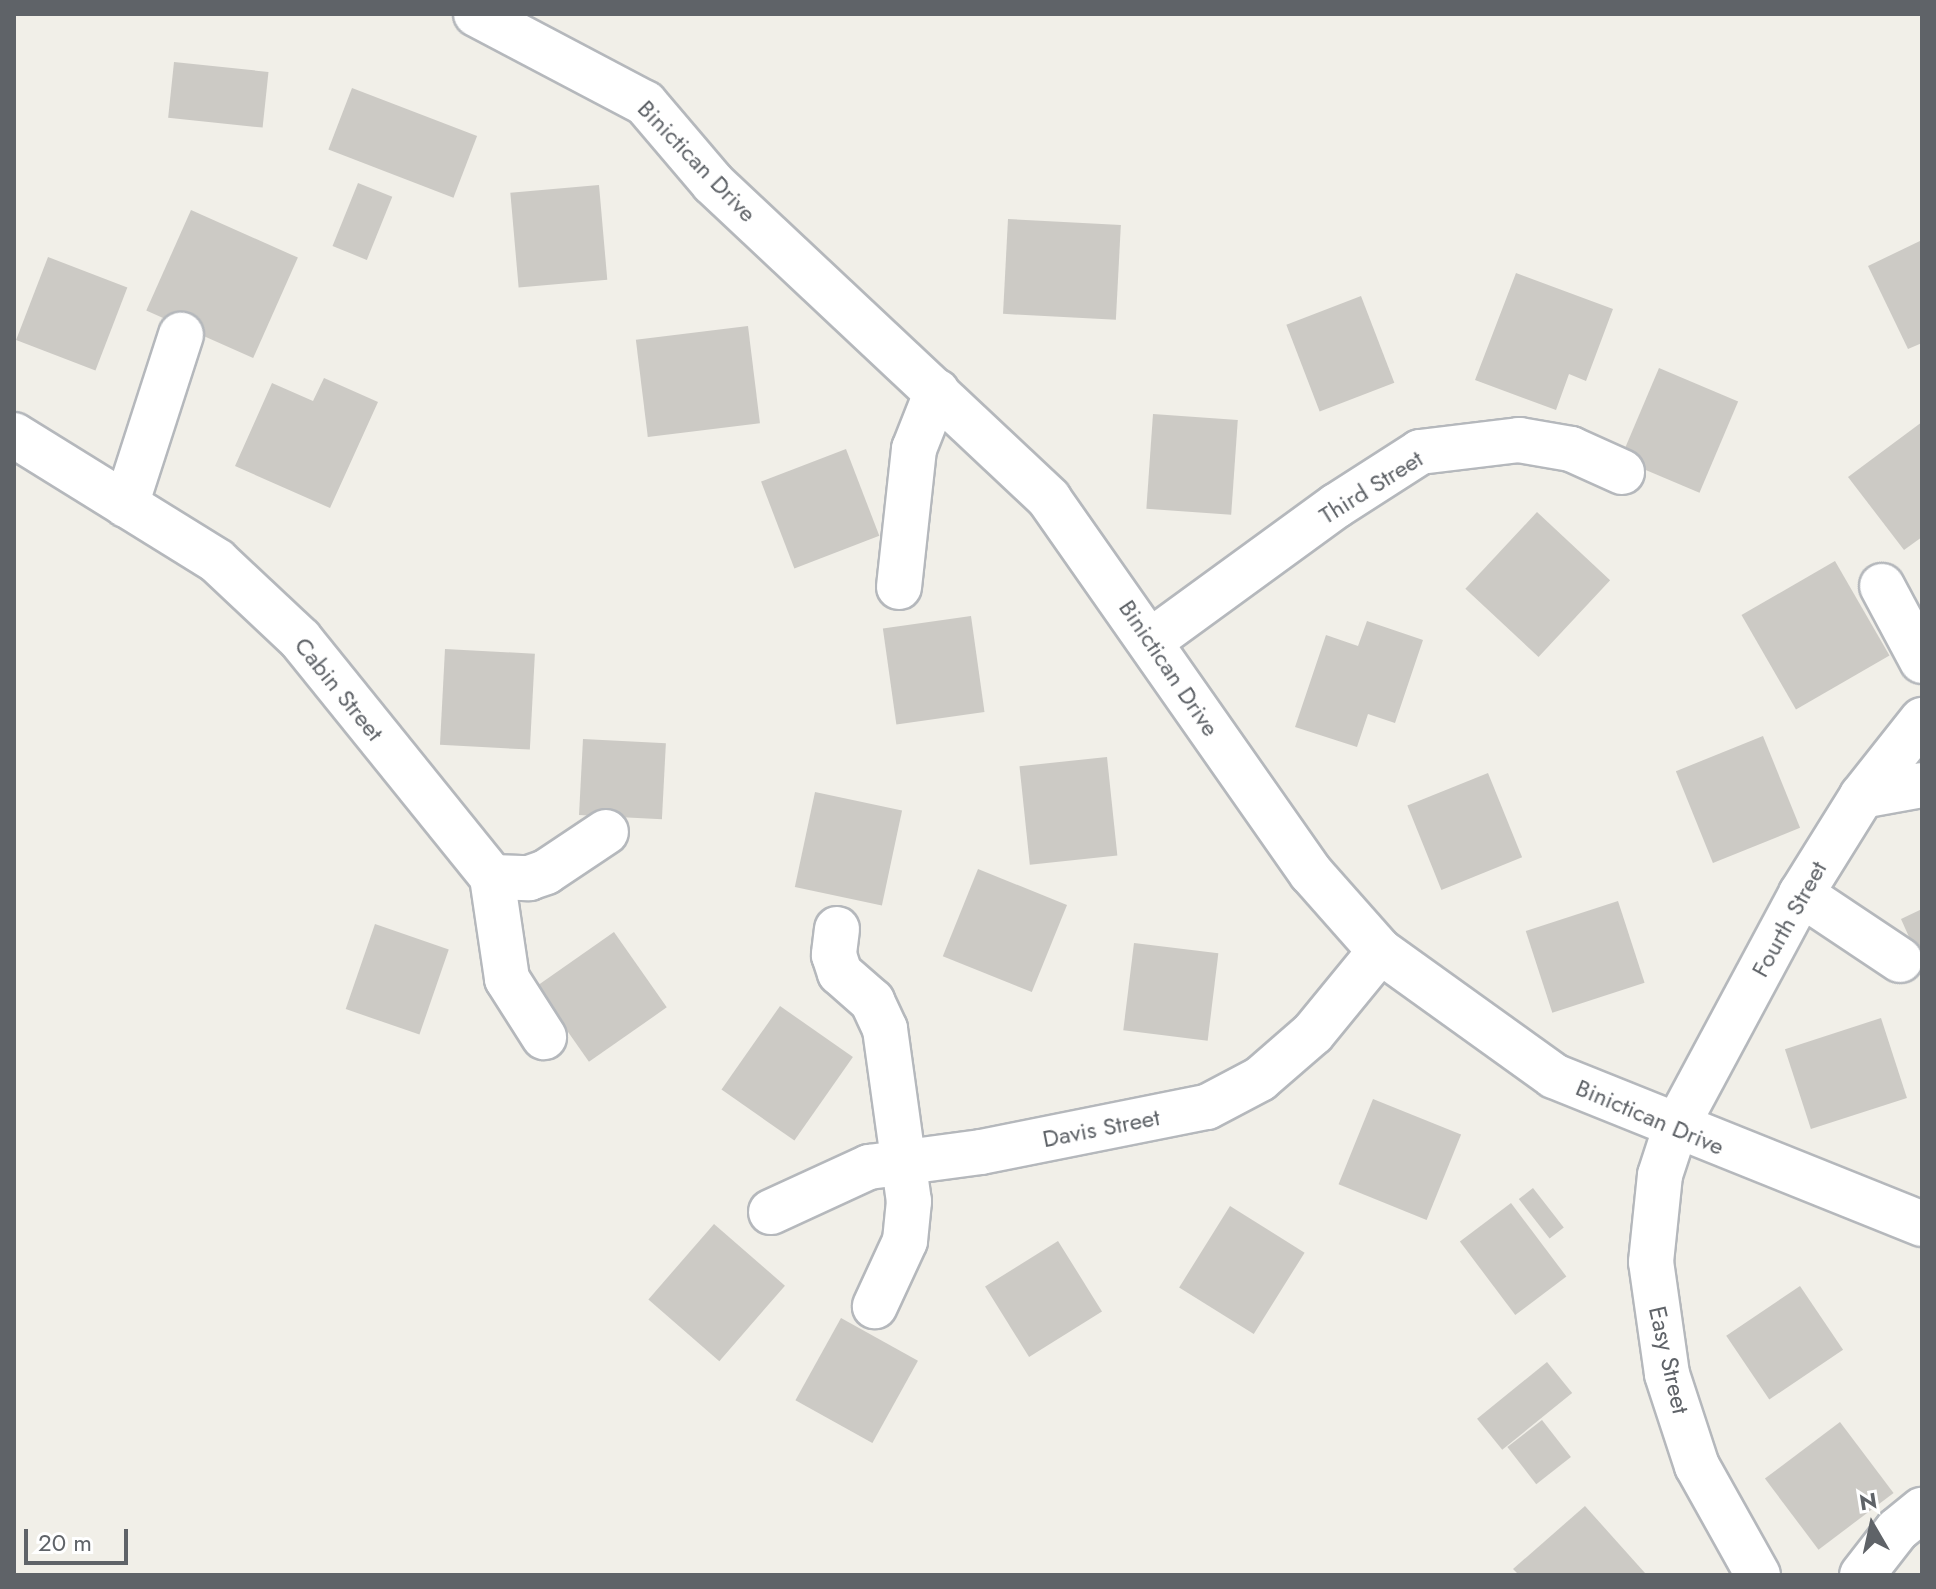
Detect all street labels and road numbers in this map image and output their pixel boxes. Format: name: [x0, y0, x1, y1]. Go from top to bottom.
street label: Binictican Drive: [632, 94, 762, 228]
street label: Third Street: [1314, 444, 1428, 530]
street label: Binictican Drive: [1113, 594, 1225, 742]
street label: Cabin Street: [288, 631, 390, 747]
street label: Fourth Street: [1745, 856, 1833, 982]
street label: Binictican Drive: [1572, 1073, 1728, 1161]
street label: Davis Street: [1040, 1103, 1162, 1153]
street label: Easy Street: [1643, 1304, 1695, 1416]

